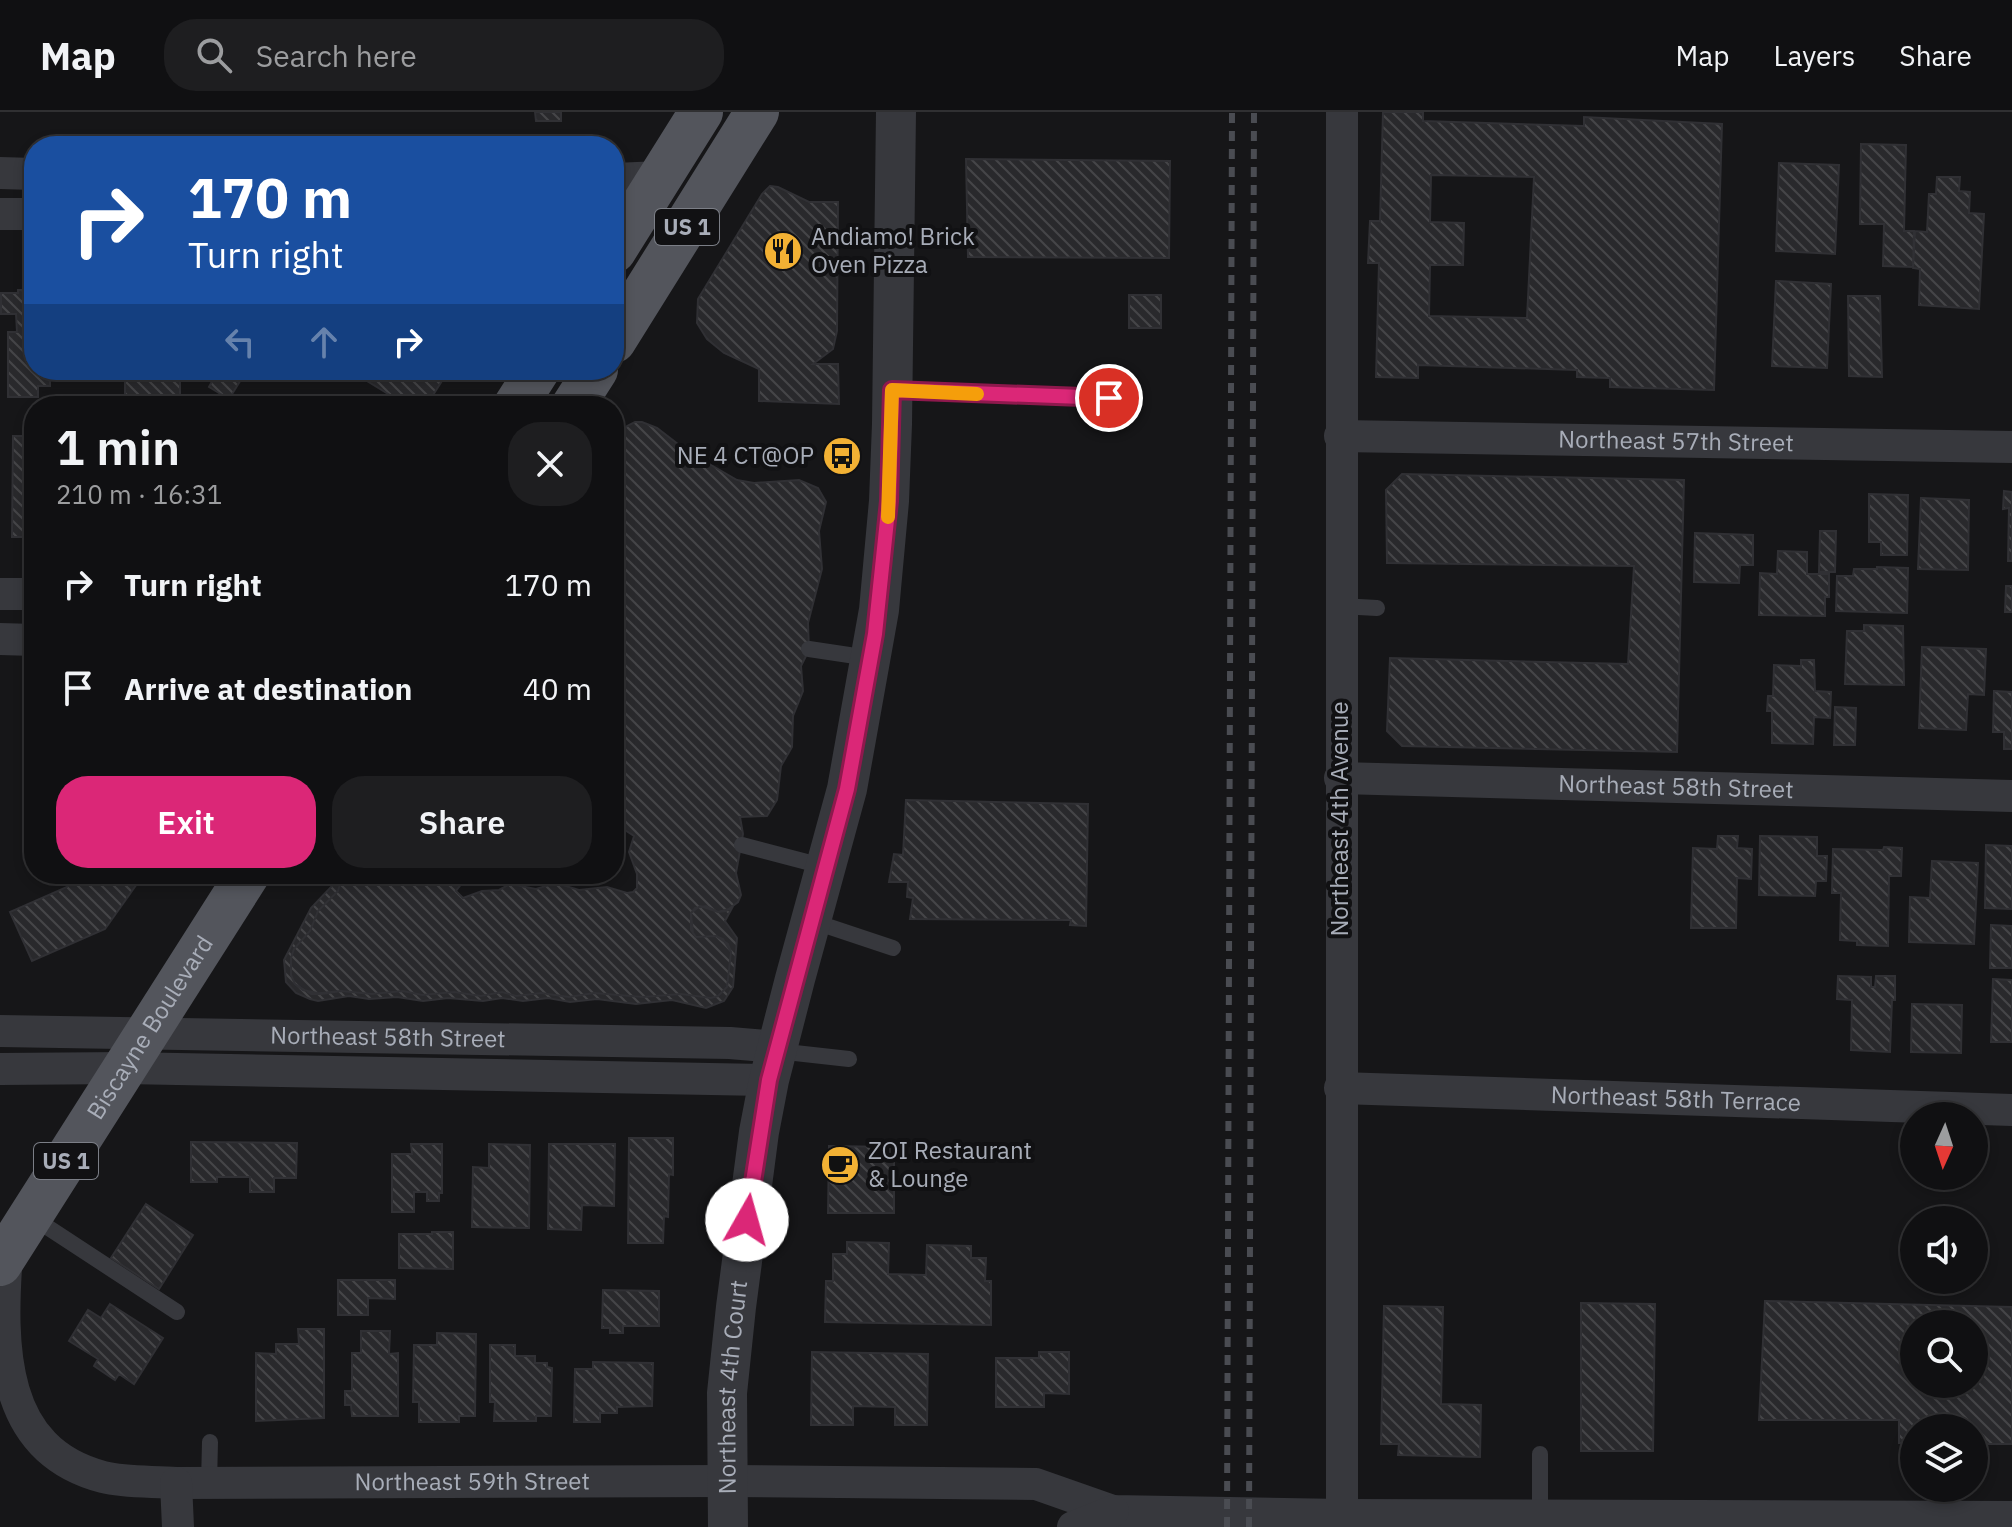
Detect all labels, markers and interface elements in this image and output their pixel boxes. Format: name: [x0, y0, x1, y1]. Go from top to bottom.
search box: [164, 19, 724, 91]
text: Map: [40, 31, 116, 80]
icon: search: [192, 33, 236, 77]
text: Search here: [256, 36, 417, 75]
text: Map: [1675, 37, 1729, 74]
text: Layers: [1773, 37, 1855, 74]
text: Share: [1899, 37, 1972, 74]
text: 170 m: [188, 161, 352, 233]
icon: right: [56, 168, 160, 272]
road number: US 1: [655, 209, 719, 245]
place label: Andiamo! Brick Oven Pizza: [811, 220, 975, 280]
restaurant icon: Andiamo! Brick Oven Pizza: [762, 230, 804, 272]
text: Turn right: [188, 231, 344, 278]
icon: left: [218, 320, 262, 364]
icon: ahead: [302, 320, 346, 364]
icon: right: [386, 320, 430, 364]
pin: [1075, 364, 1143, 432]
icon: arrive: [1087, 376, 1131, 420]
text: 1 min: [56, 416, 180, 478]
button: close: [508, 422, 592, 506]
street label: Northeast 57th Street: [1558, 423, 1794, 458]
bus stop icon: NE 4 CT@OP: [821, 435, 863, 477]
place label: NE 4 CT@OP: [677, 439, 814, 471]
text: 210 m · 16:31: [56, 477, 222, 511]
icon: right: [56, 562, 100, 606]
text: Turn right: [124, 565, 262, 604]
text: 170 m: [505, 565, 592, 604]
icon: arrive: [56, 666, 100, 710]
text: Arrive at destination: [124, 669, 412, 708]
text: 40 m: [523, 669, 592, 708]
street label: Northeast 4th Avenue: [1323, 701, 1355, 937]
street label: Northeast 58th Street: [1558, 767, 1794, 805]
button: Exit: [56, 776, 316, 868]
button: Share: [332, 776, 592, 868]
street label: Biscayne Boulevard: [79, 929, 220, 1125]
street label: Northeast 58th Street: [270, 1018, 506, 1054]
street label: Northeast 58th Terrace: [1550, 1078, 1802, 1118]
north arrow: [1900, 1102, 1988, 1190]
map controls: [1900, 1102, 1988, 1502]
place label: ZOI Restaurant & Lounge: [868, 1134, 1032, 1194]
road number: US 1: [34, 1143, 98, 1179]
cafe icon: ZOI Restaurant & Lounge: [819, 1144, 861, 1186]
position arrow: [705, 1178, 789, 1262]
button: sound: [1900, 1206, 1988, 1294]
street label: Northeast 4th Court: [710, 1278, 754, 1494]
button: search: [1900, 1310, 1988, 1398]
button: layers: [1900, 1414, 1988, 1502]
street label: Northeast 59th Street: [354, 1464, 590, 1497]

